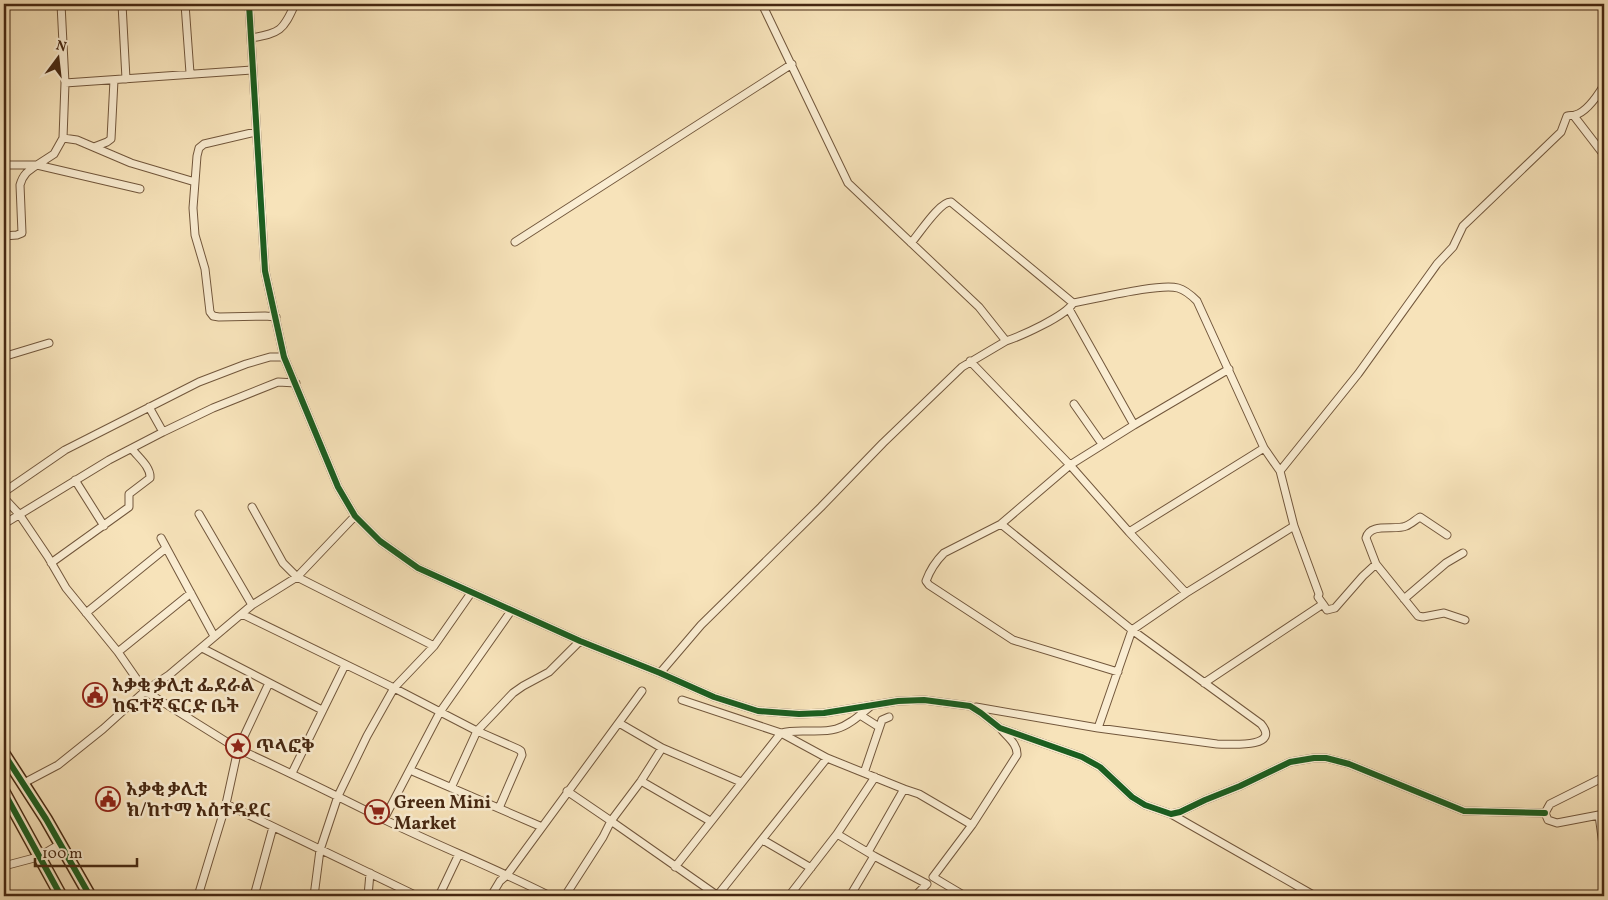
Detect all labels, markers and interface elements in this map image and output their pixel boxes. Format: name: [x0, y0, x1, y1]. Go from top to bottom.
north arrow: [32, 32, 82, 82]
text: N: [54, 36, 68, 57]
place label: አቃቂ ቃሊቲ ፌደራል ከፍተኛ ፍርድ ቤት: [112, 674, 255, 720]
public building icon: አቃቂ ቃሊቲ ፌደራል ከፍተኛ ፍርድ ቤት: [82, 682, 108, 708]
place icon: ጥላፎቅ: [225, 733, 251, 759]
place label: ጥላፎቅ: [256, 735, 315, 760]
place label: አቃቂ ቃሊቲ ክ/ከተማ አስተዳደር: [126, 778, 271, 824]
public building icon: አቃቂ ቃሊቲ ክ/ከተማ አስተዳደር: [95, 786, 121, 812]
place label: Green Mini Market: [394, 791, 491, 837]
supermarket icon: Green Mini Market: [364, 799, 390, 825]
scale bar: [35, 835, 138, 867]
text: 100 m: [42, 844, 82, 865]

